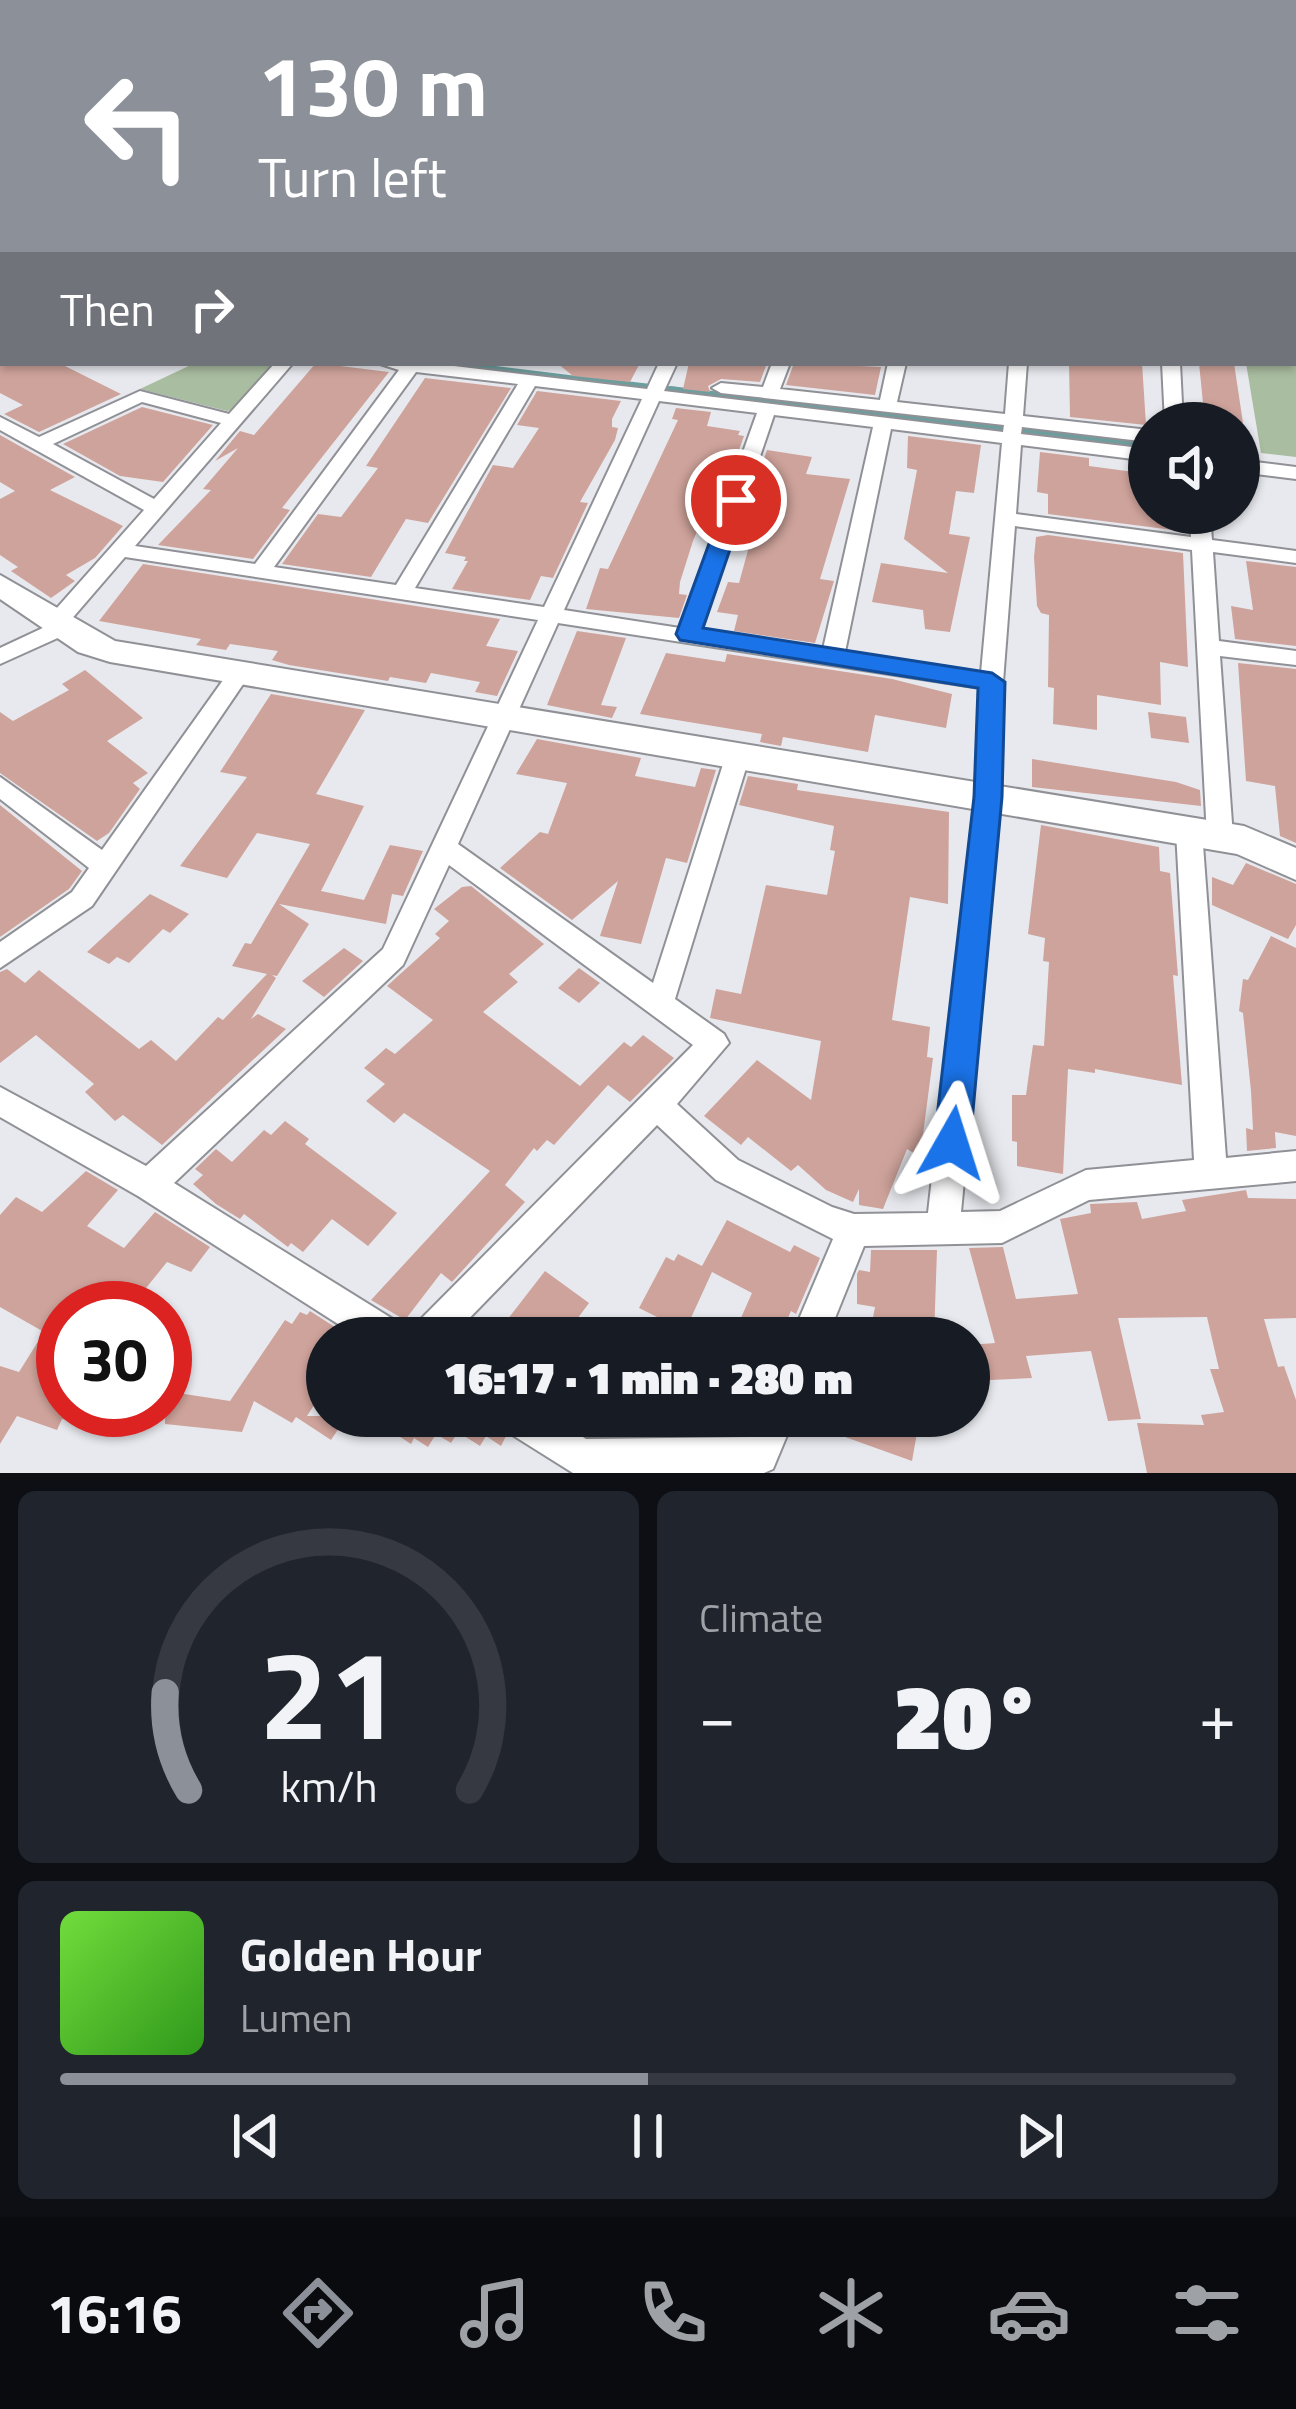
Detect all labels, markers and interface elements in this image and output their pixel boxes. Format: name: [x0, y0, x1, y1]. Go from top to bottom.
text: 130 m: [258, 21, 488, 149]
icon: left: [60, 48, 216, 204]
text: Turn left: [258, 136, 447, 218]
text: Then: [60, 275, 155, 343]
icon: right: [179, 276, 245, 342]
map controls: [1128, 402, 1260, 534]
button: sound: [1128, 402, 1260, 534]
pin: [685, 449, 787, 551]
icon: arrive: [703, 467, 769, 533]
position arrow: [889, 1080, 1015, 1206]
speed limit sign: 30: [36, 1281, 192, 1437]
text: 16:17 · 1 min · 280 m: [444, 1343, 852, 1411]
text: Climate: [699, 1588, 823, 1647]
text: 21: [259, 1598, 398, 1787]
text: 20°: [893, 1647, 1042, 1784]
text: −: [699, 1665, 736, 1766]
text: +: [1199, 1665, 1236, 1766]
text: km/h: [280, 1753, 377, 1819]
text: Golden Hour: [240, 1920, 482, 1988]
text: Lumen: [240, 1988, 352, 2047]
icon: previous: [223, 2103, 289, 2169]
icon: pause: [615, 2103, 681, 2169]
icon: next: [1007, 2103, 1073, 2169]
icon: directions: [276, 2271, 360, 2355]
icon: music: [453, 2271, 537, 2355]
icon: phone: [631, 2271, 715, 2355]
icon: climate: [809, 2271, 893, 2355]
icon: car: [987, 2271, 1071, 2355]
icon: filters: [1165, 2271, 1249, 2355]
text: 16:16: [47, 2272, 182, 2354]

